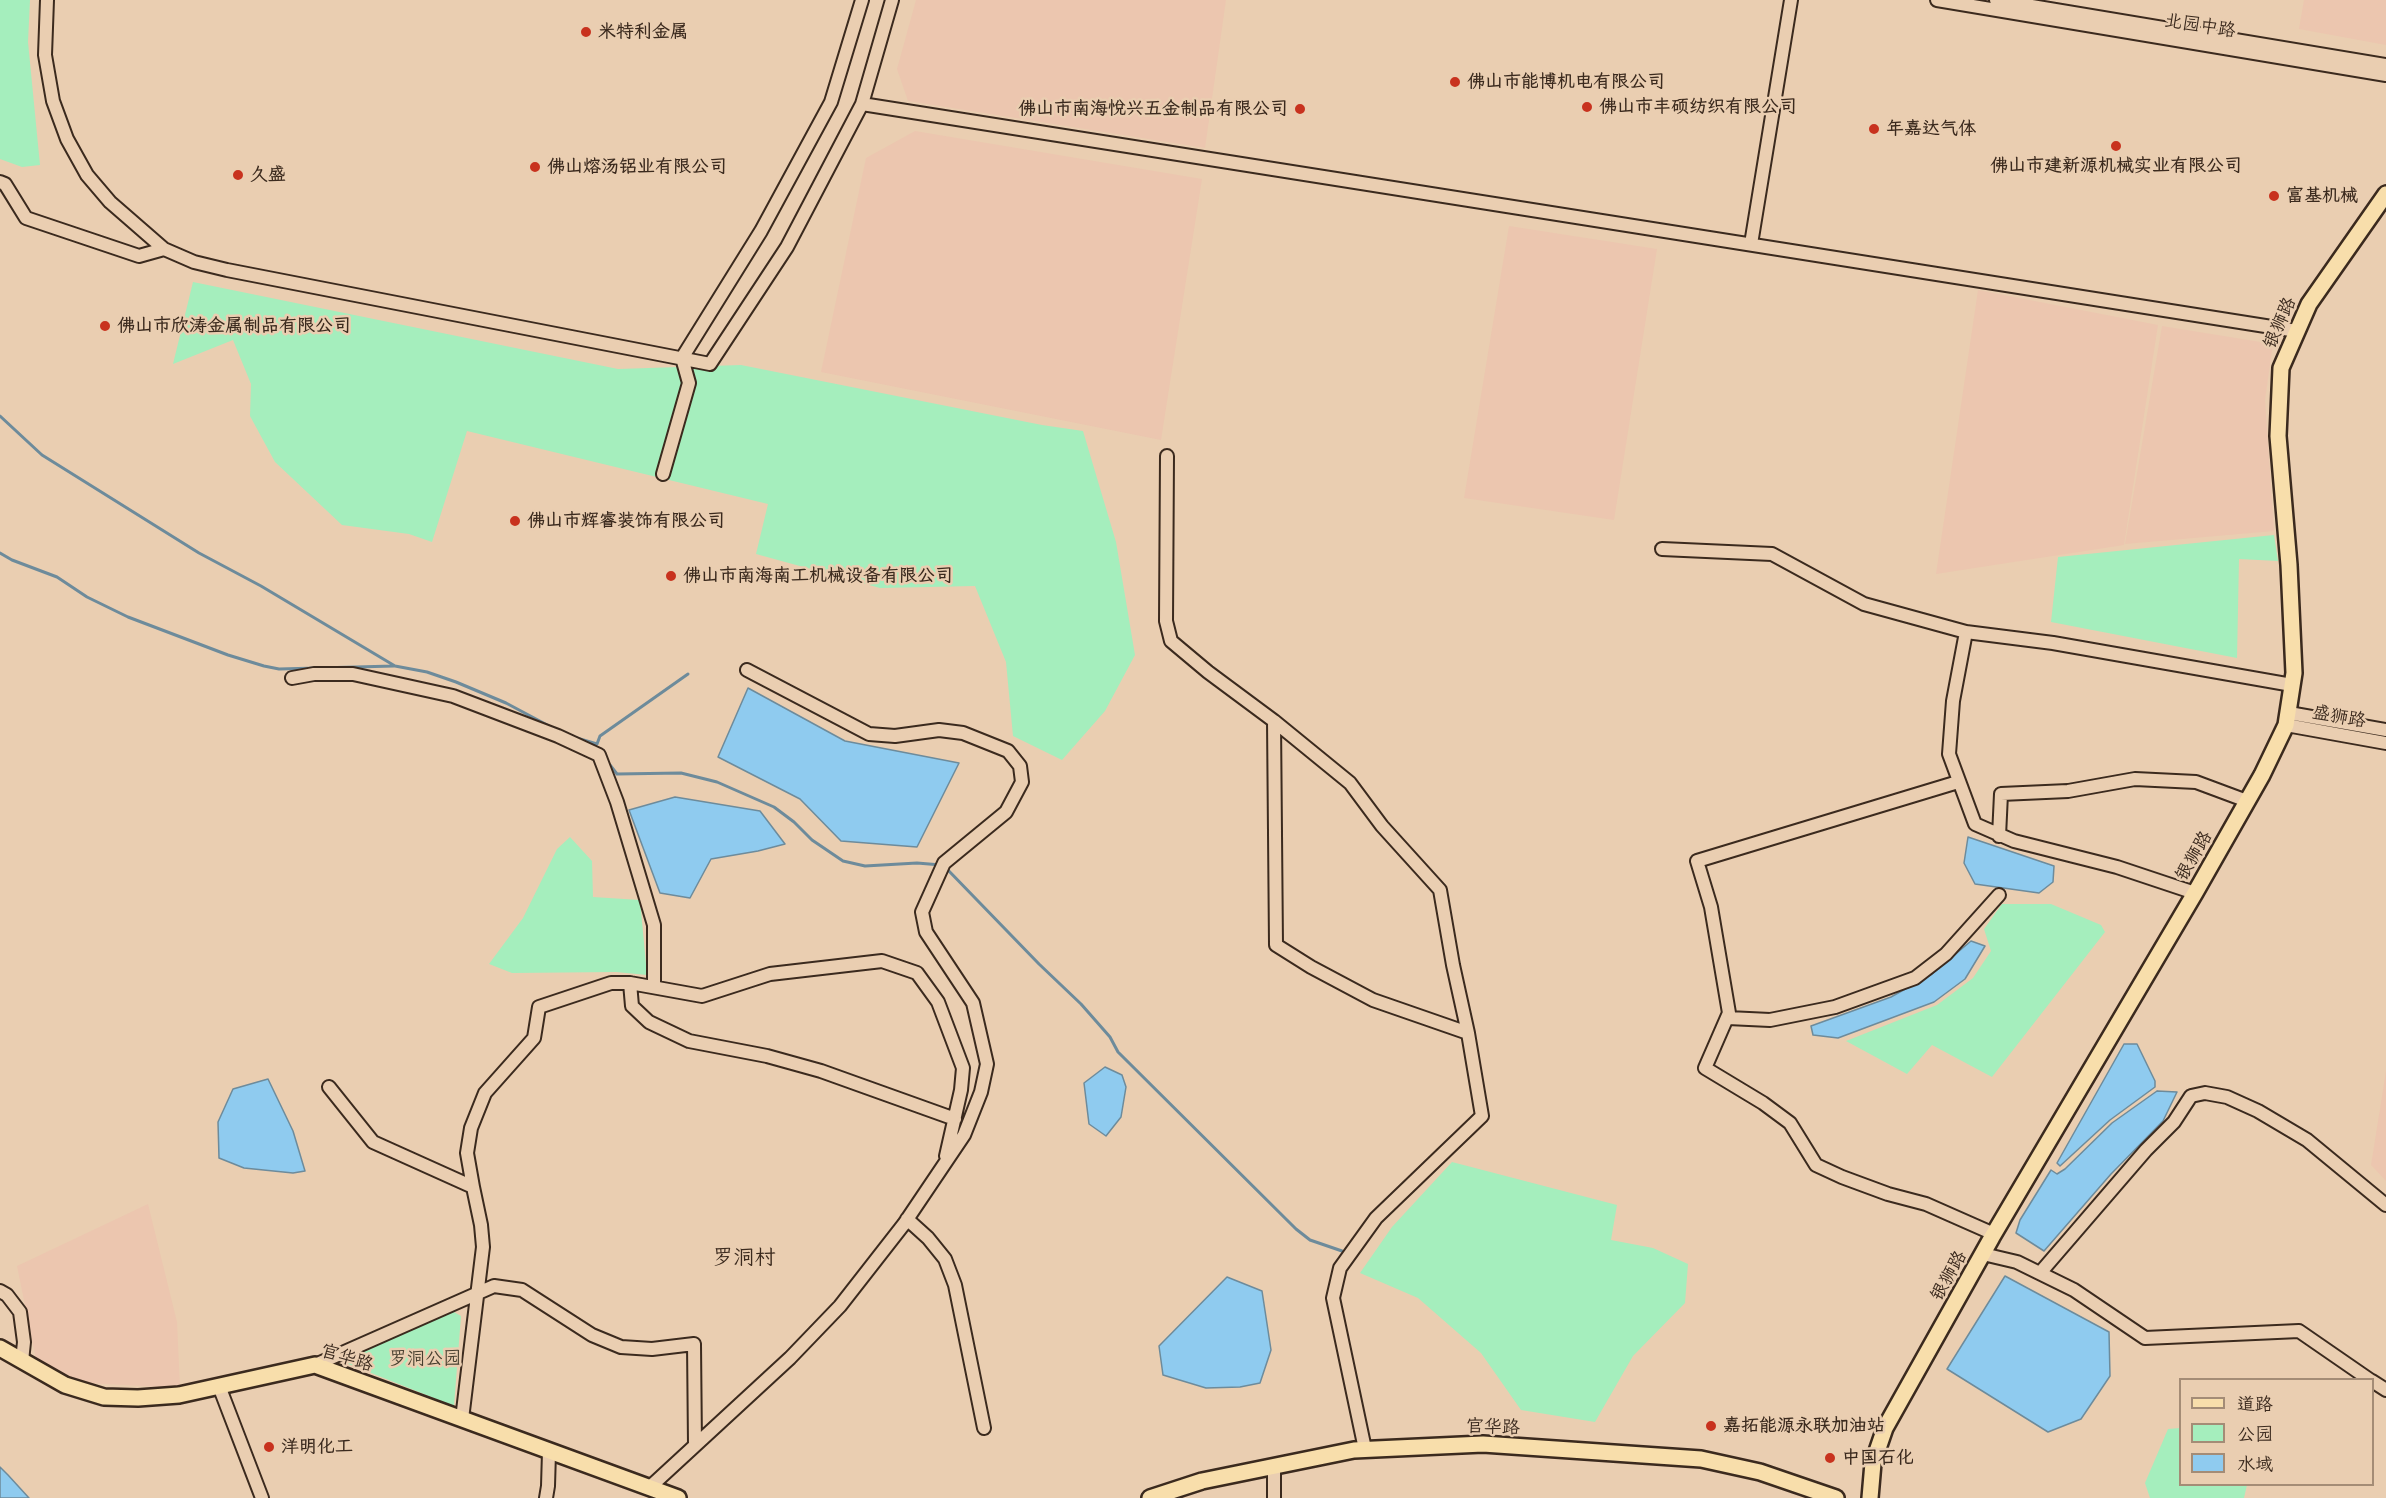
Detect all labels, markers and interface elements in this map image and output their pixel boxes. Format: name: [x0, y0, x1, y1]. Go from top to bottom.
street label: 北园中路: [2163, 10, 2237, 42]
place label: 米特利金属: [598, 21, 688, 43]
marker: 米特利金属: [579, 25, 593, 39]
place label: 佛山市能博机电有限公司: [1467, 71, 1665, 93]
marker: 佛山市能博机电有限公司: [1448, 75, 1462, 89]
place label: 佛山市丰硕纺织有限公司: [1599, 96, 1797, 118]
place label: 佛山市南海悦兴五金制品有限公司: [1018, 98, 1288, 120]
marker: 佛山市丰硕纺织有限公司: [1580, 100, 1594, 114]
marker: 佛山市南海悦兴五金制品有限公司: [1293, 102, 1307, 116]
place label: 年嘉达气体: [1886, 118, 1976, 140]
marker: 年嘉达气体: [1867, 122, 1881, 136]
marker: 佛山市建新源机械实业有限公司: [2109, 139, 2123, 153]
place label: 佛山市建新源机械实业有限公司: [1990, 155, 2242, 177]
place label: 佛山熔汤铝业有限公司: [547, 156, 727, 178]
marker: 佛山熔汤铝业有限公司: [528, 160, 542, 174]
place label: 久盛: [250, 164, 286, 186]
marker: 久盛: [231, 168, 245, 182]
place label: 富基机械: [2286, 185, 2358, 207]
marker: 富基机械: [2267, 189, 2281, 203]
street label: 银狮路: [2259, 294, 2301, 352]
place label: 佛山市欣涛金属制品有限公司: [117, 315, 351, 337]
marker: 佛山市欣涛金属制品有限公司: [98, 319, 112, 333]
place label: 佛山市辉睿装饰有限公司: [527, 510, 725, 532]
marker: 佛山市辉睿装饰有限公司: [508, 514, 522, 528]
place label: 佛山市南海南工机械设备有限公司: [683, 565, 953, 587]
marker: 佛山市南海南工机械设备有限公司: [664, 569, 678, 583]
street label: 盛狮路: [2311, 702, 2367, 732]
street label: 银狮路: [2171, 827, 2217, 885]
district label: 罗洞村: [713, 1245, 775, 1271]
street label: 银狮路: [1926, 1247, 1972, 1305]
street label: 官华路: [318, 1340, 376, 1376]
park label: 罗洞公园: [389, 1348, 461, 1370]
legend: [2179, 1378, 2374, 1486]
text: 道路: [2237, 1394, 2273, 1415]
street label: 官华路: [1466, 1415, 1520, 1439]
place label: 嘉拓能源永联加油站: [1723, 1415, 1885, 1437]
marker: 嘉拓能源永联加油站: [1704, 1419, 1718, 1433]
text: 公园: [2237, 1424, 2273, 1445]
place label: 洋明化工: [281, 1436, 353, 1458]
marker: 洋明化工: [262, 1440, 276, 1454]
place label: 中国石化: [1842, 1447, 1914, 1469]
marker: 中国石化: [1823, 1451, 1837, 1465]
text: 水域: [2237, 1454, 2273, 1475]

